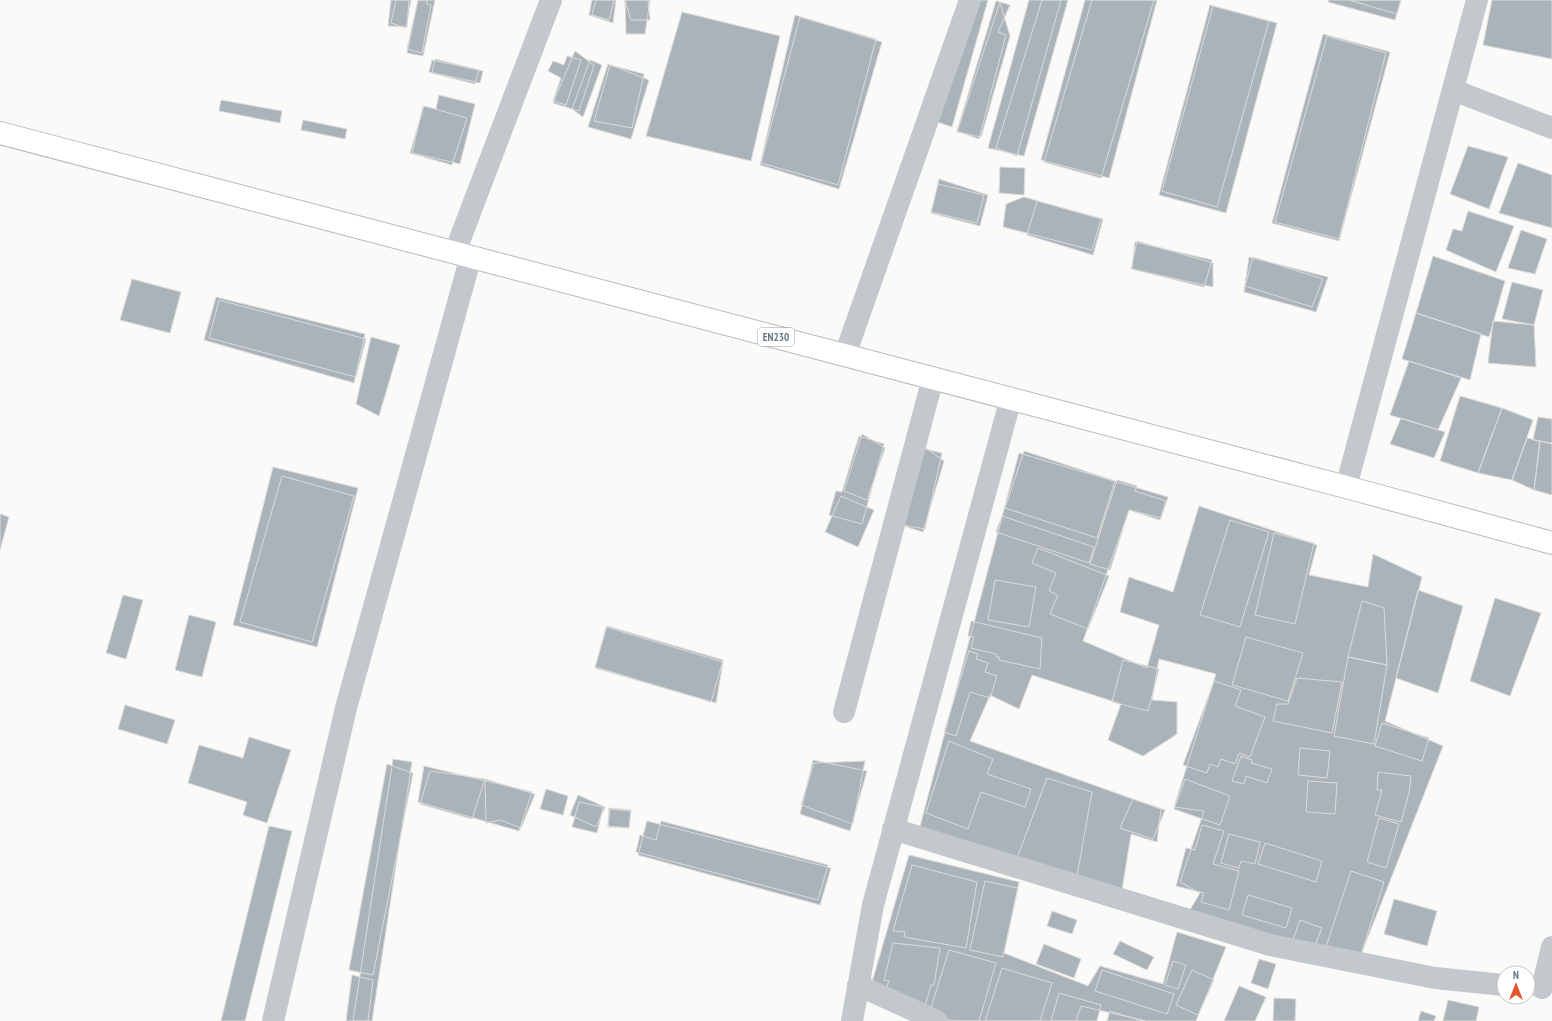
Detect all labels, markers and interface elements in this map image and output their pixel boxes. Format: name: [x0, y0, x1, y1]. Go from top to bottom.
road number: EN230: [758, 328, 794, 346]
north arrow: [1496, 965, 1536, 1005]
text: N: [1513, 968, 1519, 982]

